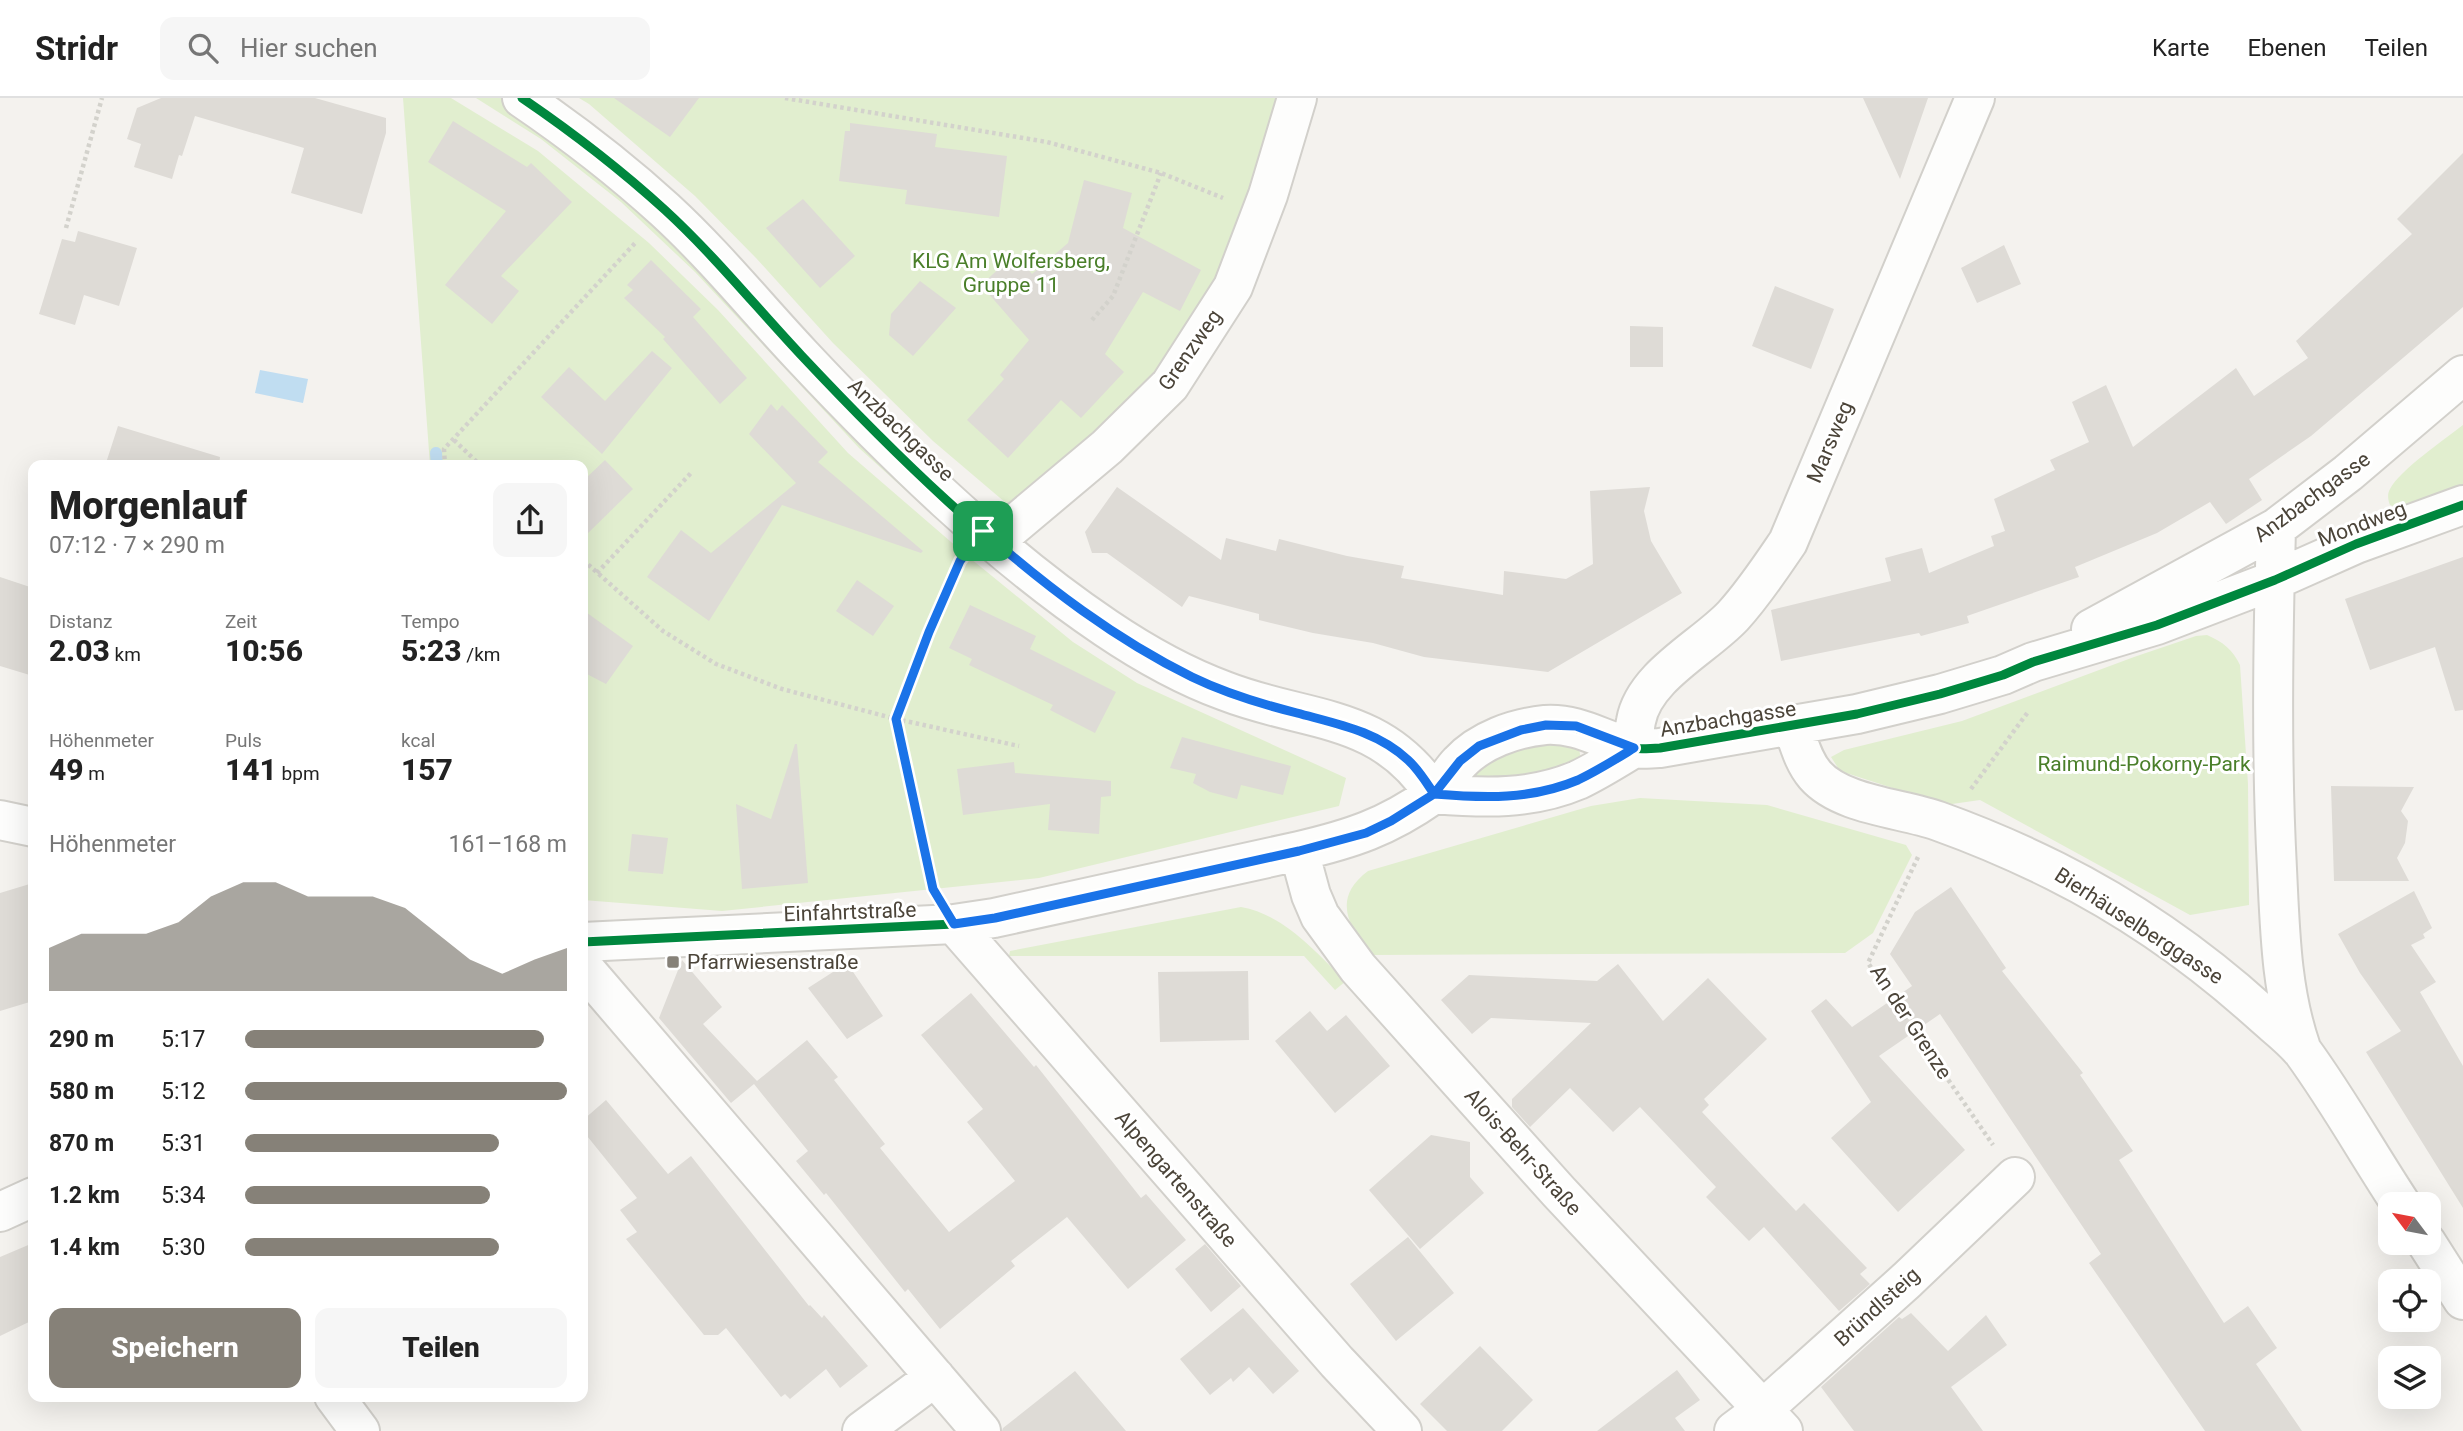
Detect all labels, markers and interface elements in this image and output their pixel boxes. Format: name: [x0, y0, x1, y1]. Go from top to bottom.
search box: [160, 17, 650, 80]
text: Stridr: [35, 29, 118, 68]
icon: search: [184, 29, 222, 67]
text: Hier suchen: [240, 33, 378, 63]
text: Karte: [2152, 34, 2209, 62]
text: Ebenen: [2247, 34, 2326, 62]
text: Teilen: [2364, 34, 2428, 62]
park label: KLG Am Wolfersberg, Gruppe 11: [912, 249, 1110, 297]
street label: Grenzweg: [1153, 305, 1227, 395]
street label: Anzbachgasse: [843, 374, 959, 486]
street label: Marsweg: [1802, 398, 1858, 486]
street label: Anzbachgasse: [2249, 447, 2375, 547]
button: share: [493, 483, 567, 557]
text: Morgenlauf: [49, 484, 247, 528]
street label: Mondweg: [2315, 496, 2409, 552]
pin: [953, 501, 1013, 561]
icon: arrive: [964, 512, 1002, 550]
text: 07:12 · 7 × 290 m: [49, 532, 225, 559]
text: Distanz: [49, 610, 112, 633]
text: Zeit: [225, 610, 257, 633]
text: Tempo: [401, 610, 460, 633]
text: 2.03: [49, 633, 110, 668]
text: 10:56: [225, 633, 303, 668]
text: 5:23: [401, 633, 462, 668]
text: km: [110, 643, 141, 666]
text: /km: [462, 643, 501, 666]
street label: Anzbachgasse: [1658, 696, 1798, 742]
text: Höhenmeter: [49, 729, 154, 752]
text: Puls: [225, 729, 262, 752]
text: kcal: [401, 729, 435, 752]
text: 49: [49, 752, 84, 787]
text: 141: [225, 752, 277, 787]
text: 157: [401, 752, 453, 787]
park label: Raimund-Pokorny-Park: [2037, 752, 2251, 776]
text: m: [84, 762, 105, 785]
text: bpm: [277, 762, 320, 785]
text: Höhenmeter: [49, 831, 176, 858]
text: 161–168 m: [448, 831, 567, 858]
street label: Bierhäuselberggasse: [2050, 863, 2228, 989]
street label: Einfahrtstraße: [783, 898, 917, 926]
place label: Pfarrwiesenstraße: [687, 950, 858, 974]
marker: Pfarrwiesenstraße: [665, 954, 681, 970]
street label: An der Grenze: [1865, 960, 1957, 1084]
text: 290 m: [49, 1026, 114, 1053]
text: 5:17: [161, 1026, 205, 1053]
text: 580 m: [49, 1078, 114, 1105]
text: 5:12: [161, 1078, 205, 1105]
street label: Alois-Behr-Straße: [1460, 1084, 1586, 1220]
street label: Alpengartenstraße: [1110, 1106, 1242, 1252]
text: 870 m: [49, 1130, 114, 1157]
text: 5:31: [161, 1130, 205, 1157]
text: 1.2 km: [49, 1182, 120, 1209]
text: 5:34: [161, 1182, 205, 1209]
north arrow: [2378, 1192, 2441, 1255]
map controls: [2378, 1192, 2441, 1409]
text: 1.4 km: [49, 1234, 120, 1261]
text: 5:30: [161, 1234, 205, 1261]
street label: Bründlsteig: [1830, 1263, 1924, 1351]
button: locate: [2378, 1269, 2441, 1332]
button: Speichern: [49, 1308, 301, 1388]
button: Teilen: [315, 1308, 567, 1388]
button: layers: [2378, 1346, 2441, 1409]

